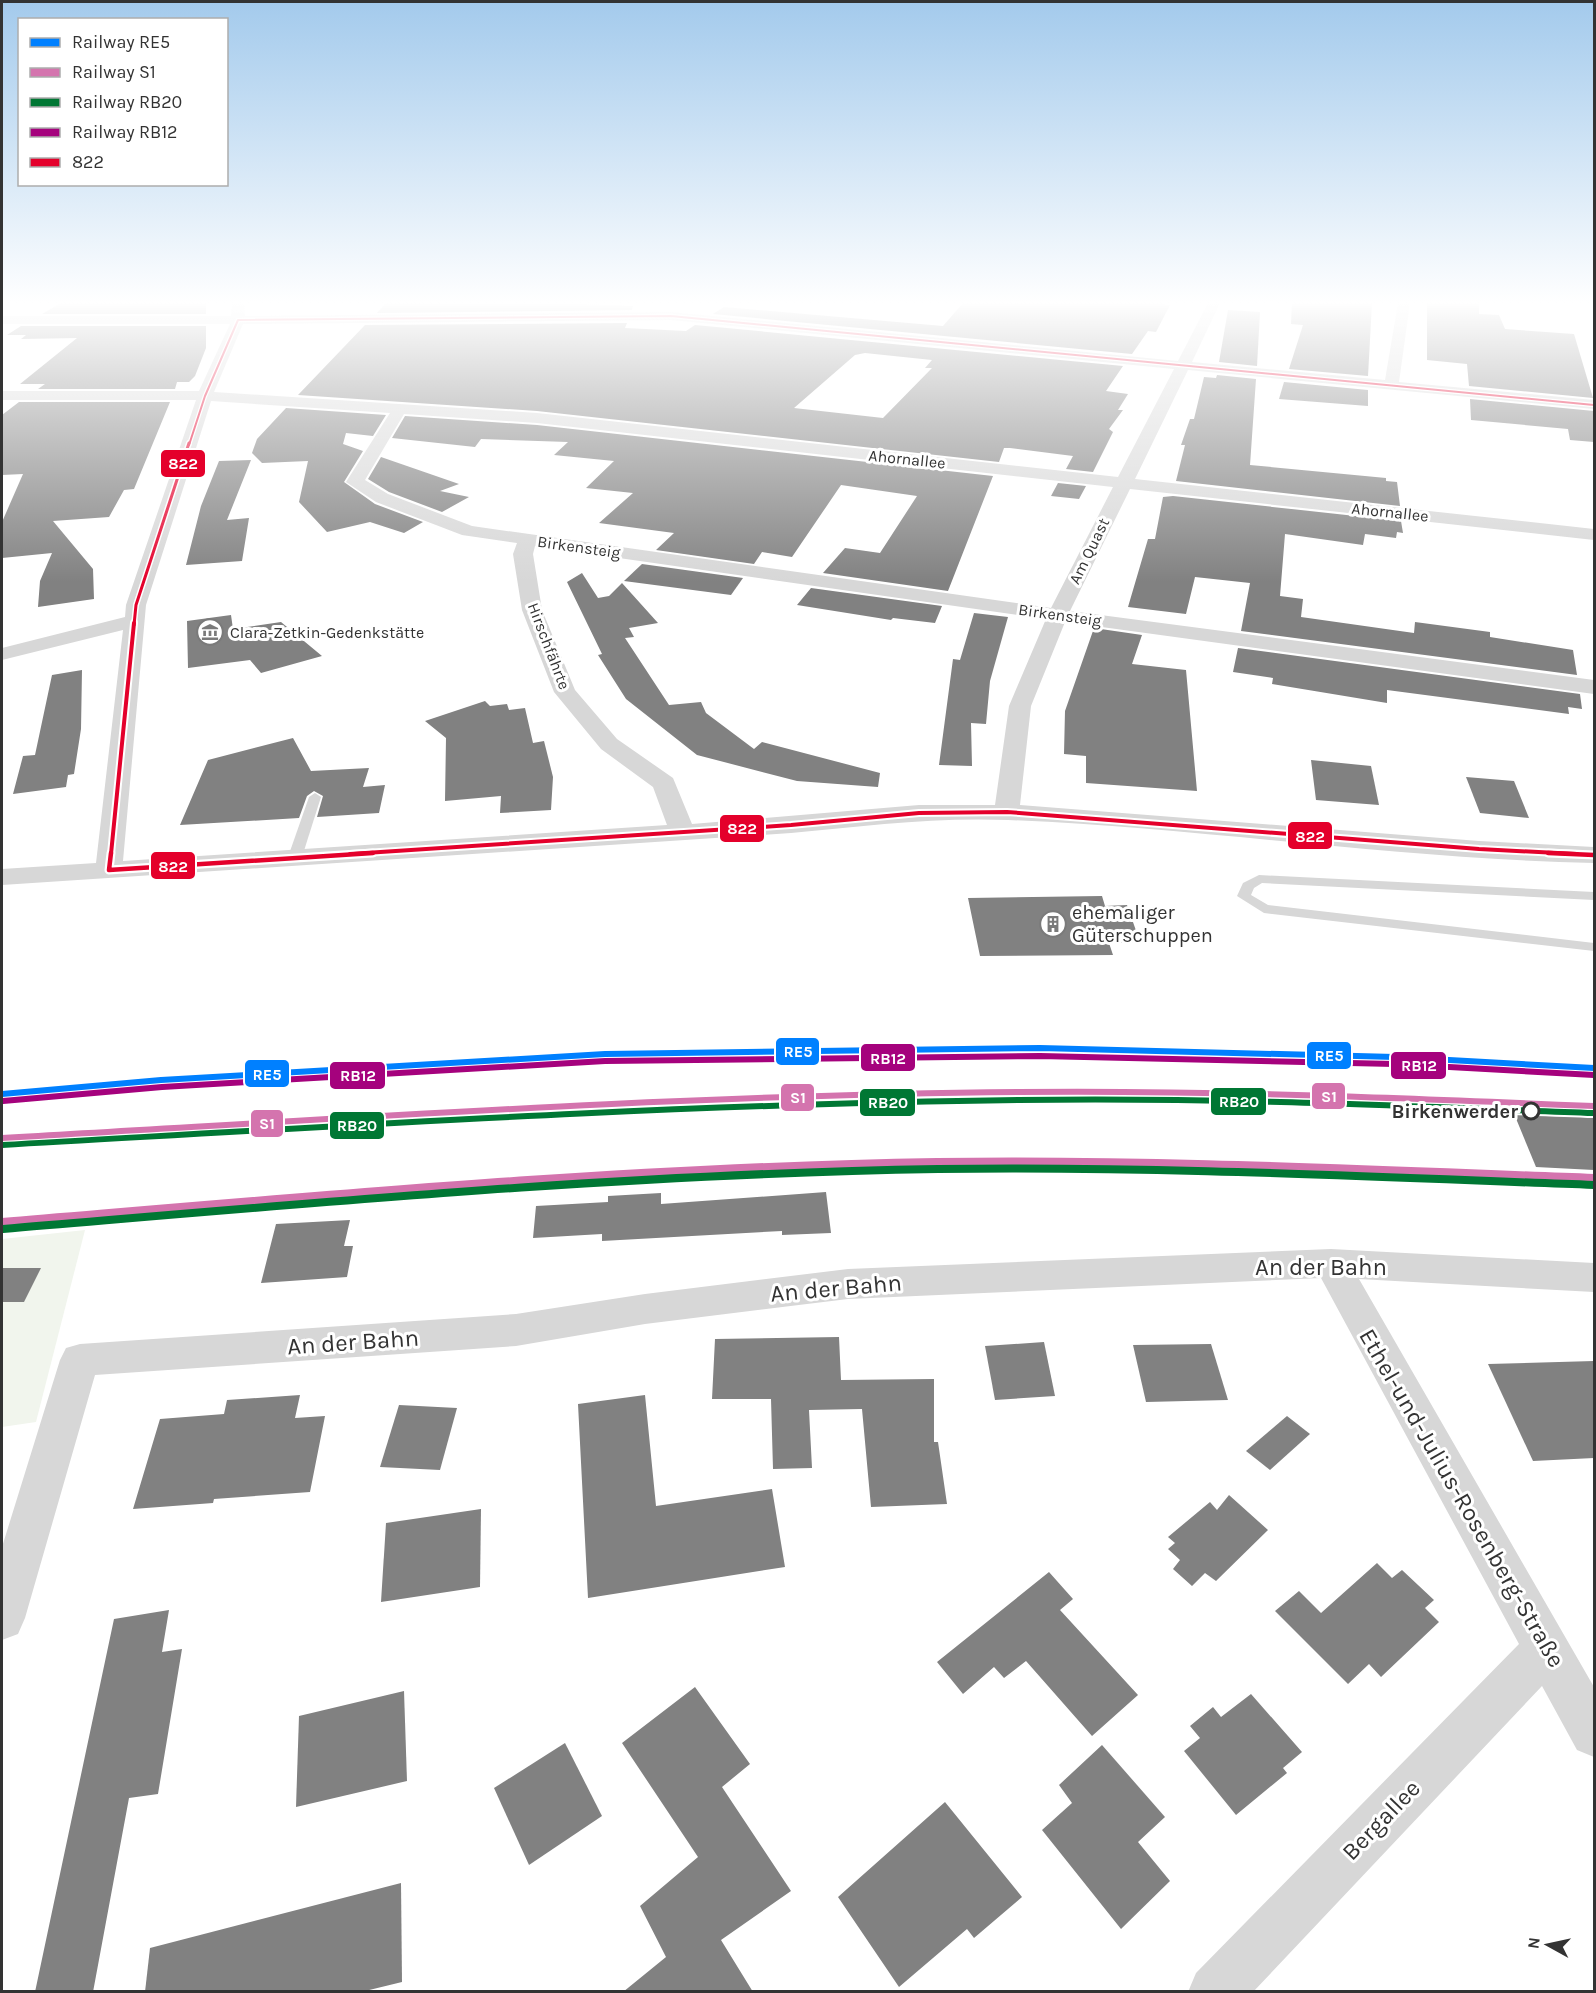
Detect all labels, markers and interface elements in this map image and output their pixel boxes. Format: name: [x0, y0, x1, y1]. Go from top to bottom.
legend: [18, 18, 228, 186]
text: Railway RE5: [72, 31, 170, 53]
text: Railway S1: [72, 61, 156, 83]
text: Railway RB20: [72, 91, 182, 113]
text: Railway RB12: [72, 121, 178, 143]
text: 822: [72, 151, 104, 173]
street label: Ahornallee: [868, 446, 946, 472]
line badge: 822: [160, 449, 206, 478]
text: 822: [168, 454, 198, 473]
street label: Ahornallee: [1351, 499, 1429, 525]
street label: Am Quast: [1065, 515, 1113, 587]
street label: Birkensteig: [536, 532, 622, 562]
street label: Hirschfährte: [524, 600, 574, 692]
street label: Birkensteig: [1017, 600, 1103, 630]
museum icon: Clara-Zetkin-Gedenkstätte: [195, 617, 225, 647]
place label: Clara-Zetkin-Gedenkstätte: [230, 623, 424, 642]
line badge: 822: [719, 814, 765, 843]
text: 822: [727, 819, 757, 838]
line badge: 822: [1287, 821, 1333, 850]
text: 822: [1295, 827, 1325, 846]
line badge: 822: [150, 851, 196, 880]
text: 822: [158, 857, 188, 876]
place label: ehemaliger Güterschuppen: [1072, 901, 1213, 947]
building icon: ehemaliger Güterschuppen: [1038, 909, 1068, 939]
line badge: RE5: [775, 1037, 820, 1066]
line badge: RE5: [1306, 1041, 1352, 1070]
text: RE5: [784, 1042, 813, 1061]
line badge: RB12: [860, 1043, 916, 1072]
text: RE5: [1315, 1046, 1344, 1065]
text: RB12: [870, 1049, 906, 1068]
line badge: RB12: [1390, 1051, 1447, 1080]
text: RB12: [1401, 1056, 1437, 1075]
line badge: RE5: [244, 1059, 290, 1088]
line badge: RB12: [329, 1061, 386, 1090]
text: RE5: [253, 1065, 282, 1084]
text: RB12: [340, 1066, 376, 1085]
line badge: S1: [1311, 1082, 1346, 1110]
line badge: S1: [780, 1083, 815, 1112]
line badge: RB20: [1210, 1087, 1267, 1116]
text: S1: [1321, 1087, 1337, 1106]
text: S1: [790, 1088, 806, 1107]
line badge: RB20: [859, 1088, 916, 1117]
text: RB20: [1219, 1092, 1259, 1111]
text: RB20: [868, 1093, 908, 1112]
place label: Birkenwerder: [1391, 1100, 1518, 1123]
marker: Birkenwerder: [1522, 1102, 1540, 1120]
line badge: S1: [250, 1109, 284, 1138]
line badge: RB20: [329, 1111, 385, 1140]
text: S1: [259, 1114, 275, 1133]
text: RB20: [337, 1116, 377, 1135]
street label: An der Bahn: [1255, 1253, 1387, 1281]
street label: An der Bahn: [769, 1268, 903, 1308]
street label: An der Bahn: [286, 1323, 420, 1361]
street label: Ethel-und-Julius-Rosenberg-Straße: [1353, 1324, 1571, 1672]
street label: Bergallee: [1336, 1774, 1426, 1866]
north arrow: [1518, 1915, 1578, 1975]
text: N: [1523, 1936, 1544, 1950]

